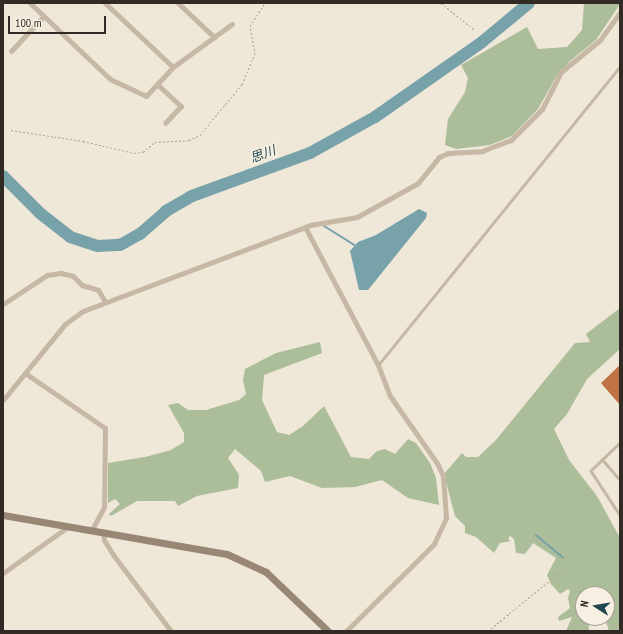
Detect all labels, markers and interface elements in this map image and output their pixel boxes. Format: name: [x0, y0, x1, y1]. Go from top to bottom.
scale bar: [10, 8, 108, 34]
text: 100 m: [15, 15, 42, 30]
water label: 思川: [248, 143, 278, 167]
north arrow: [575, 586, 615, 626]
text: N: [577, 599, 592, 608]

